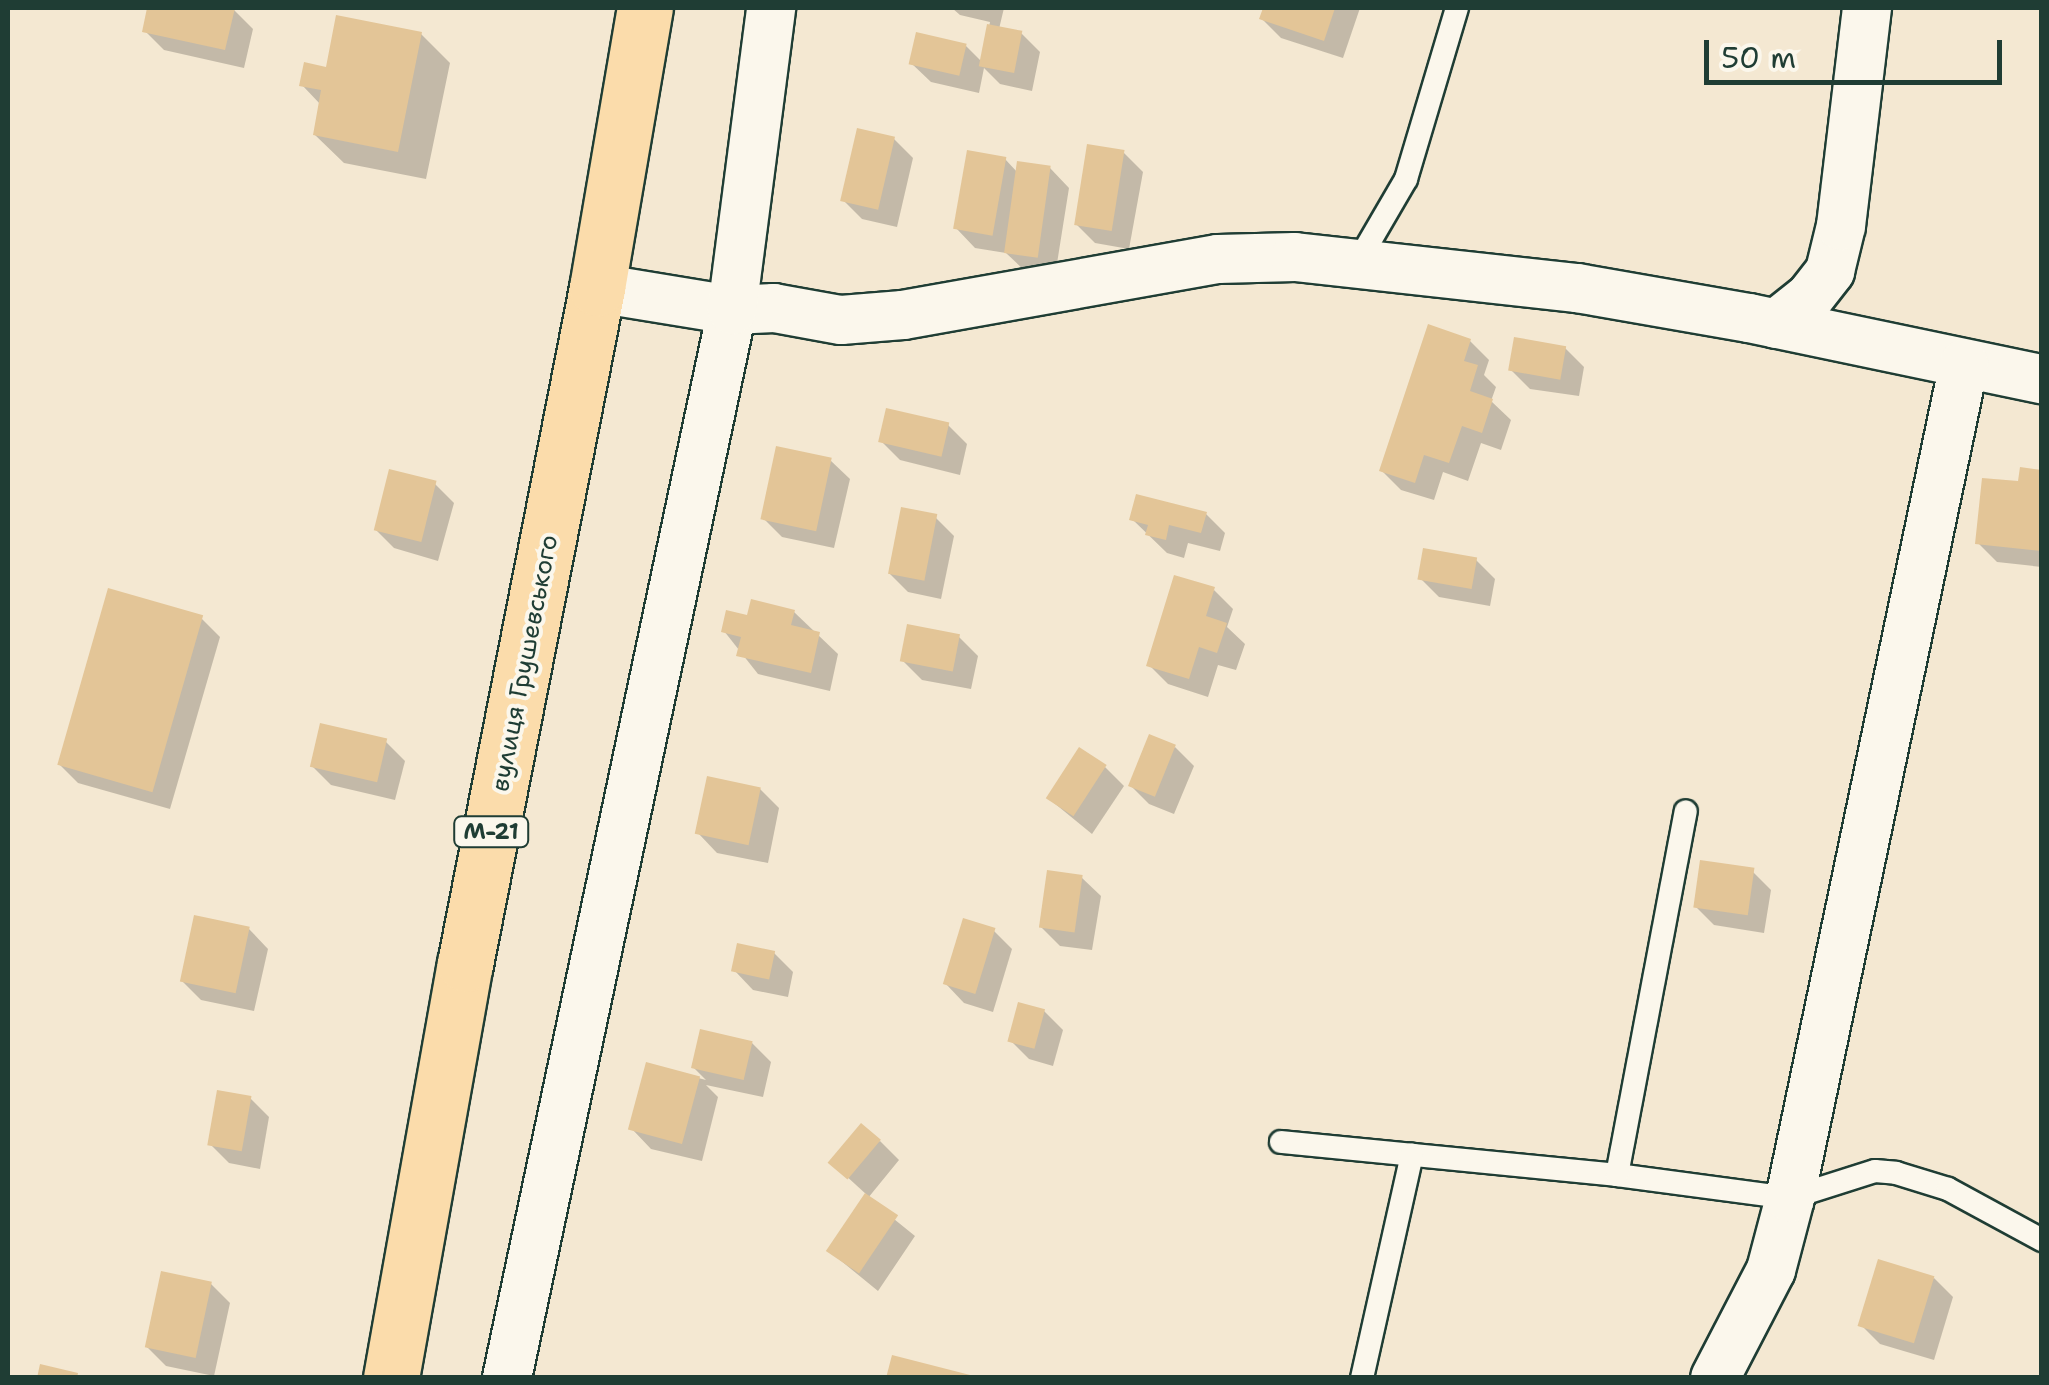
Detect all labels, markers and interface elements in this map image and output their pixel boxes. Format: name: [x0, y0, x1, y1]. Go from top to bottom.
scale bar: [1709, 20, 2006, 82]
text: 50 m: [1721, 37, 1796, 78]
street label: вулиця Грушевського: [484, 532, 564, 794]
road number: М-21: [451, 815, 531, 849]

